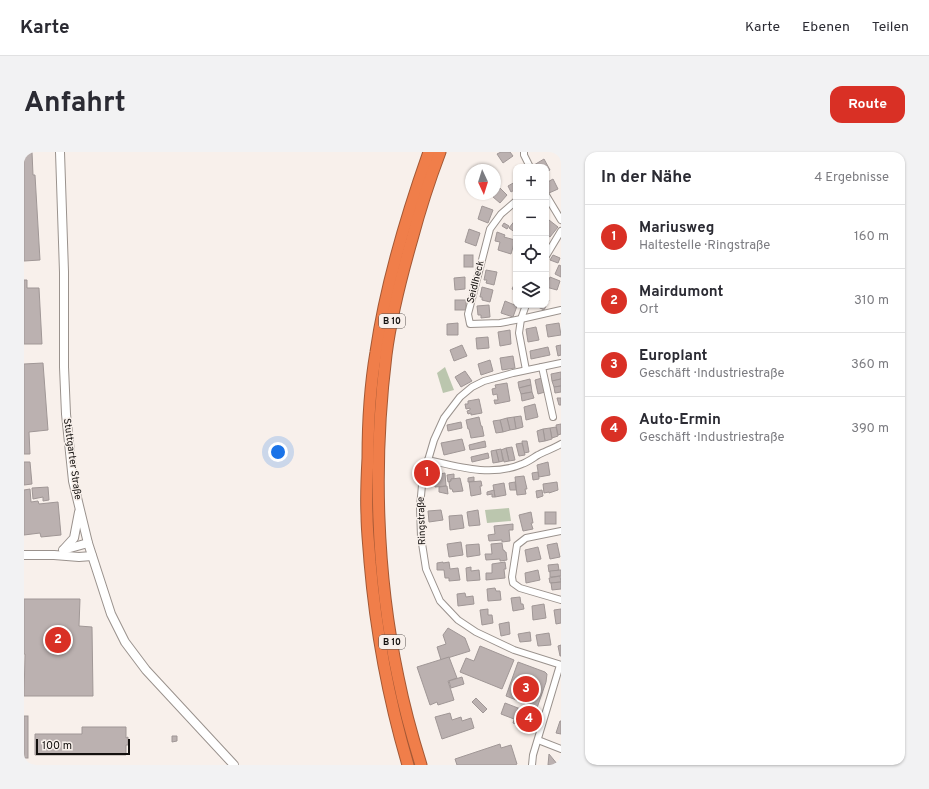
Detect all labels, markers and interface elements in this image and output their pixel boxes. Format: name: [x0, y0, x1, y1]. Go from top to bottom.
text: Karte: [20, 16, 70, 40]
text: Karte: [745, 19, 780, 36]
text: Ebenen: [802, 19, 850, 36]
text: Teilen: [872, 19, 909, 36]
text: Anfahrt: [24, 86, 126, 122]
button: Route: [830, 86, 905, 123]
north arrow: [465, 164, 501, 200]
map controls: [513, 164, 549, 308]
button: +: [513, 164, 549, 200]
text: In der Nähe: [601, 167, 692, 189]
text: 4 Ergebnisse: [814, 170, 889, 186]
button: −: [513, 200, 549, 236]
text: Mariusweg: [639, 219, 715, 238]
text: 1: [611, 229, 617, 245]
text: 160 m: [854, 229, 889, 245]
button: locate: [513, 236, 549, 272]
text: Haltestelle · Ringstraße: [639, 238, 770, 254]
street label: Seidlheck: [464, 259, 488, 305]
button: layers: [513, 272, 549, 308]
text: Mairdumont: [639, 283, 723, 302]
text: 2: [610, 293, 618, 309]
text: 310 m: [854, 293, 889, 309]
text: Ort: [639, 302, 659, 318]
road number: B 10: [379, 314, 405, 328]
text: Europlant: [639, 347, 708, 366]
text: 3: [610, 357, 618, 373]
text: 360 m: [851, 357, 889, 373]
text: Geschäft · Industriestraße: [639, 366, 784, 382]
text: Auto-Ermin: [639, 411, 721, 430]
street label: Stuttgarter Straße: [60, 417, 84, 501]
text: 4: [610, 421, 618, 437]
text: 390 m: [851, 421, 889, 437]
text: Geschäft · Industriestraße: [639, 430, 784, 446]
your location: [268, 442, 288, 462]
pin: 1: [414, 458, 440, 488]
street label: Ringstraße: [415, 497, 429, 545]
pin: 2: [45, 625, 71, 655]
road number: B 10: [379, 635, 405, 649]
pin: 3: [513, 674, 539, 704]
pin: 4: [516, 704, 542, 734]
scale bar: [36, 737, 130, 756]
text: 100 m: [42, 739, 72, 753]

